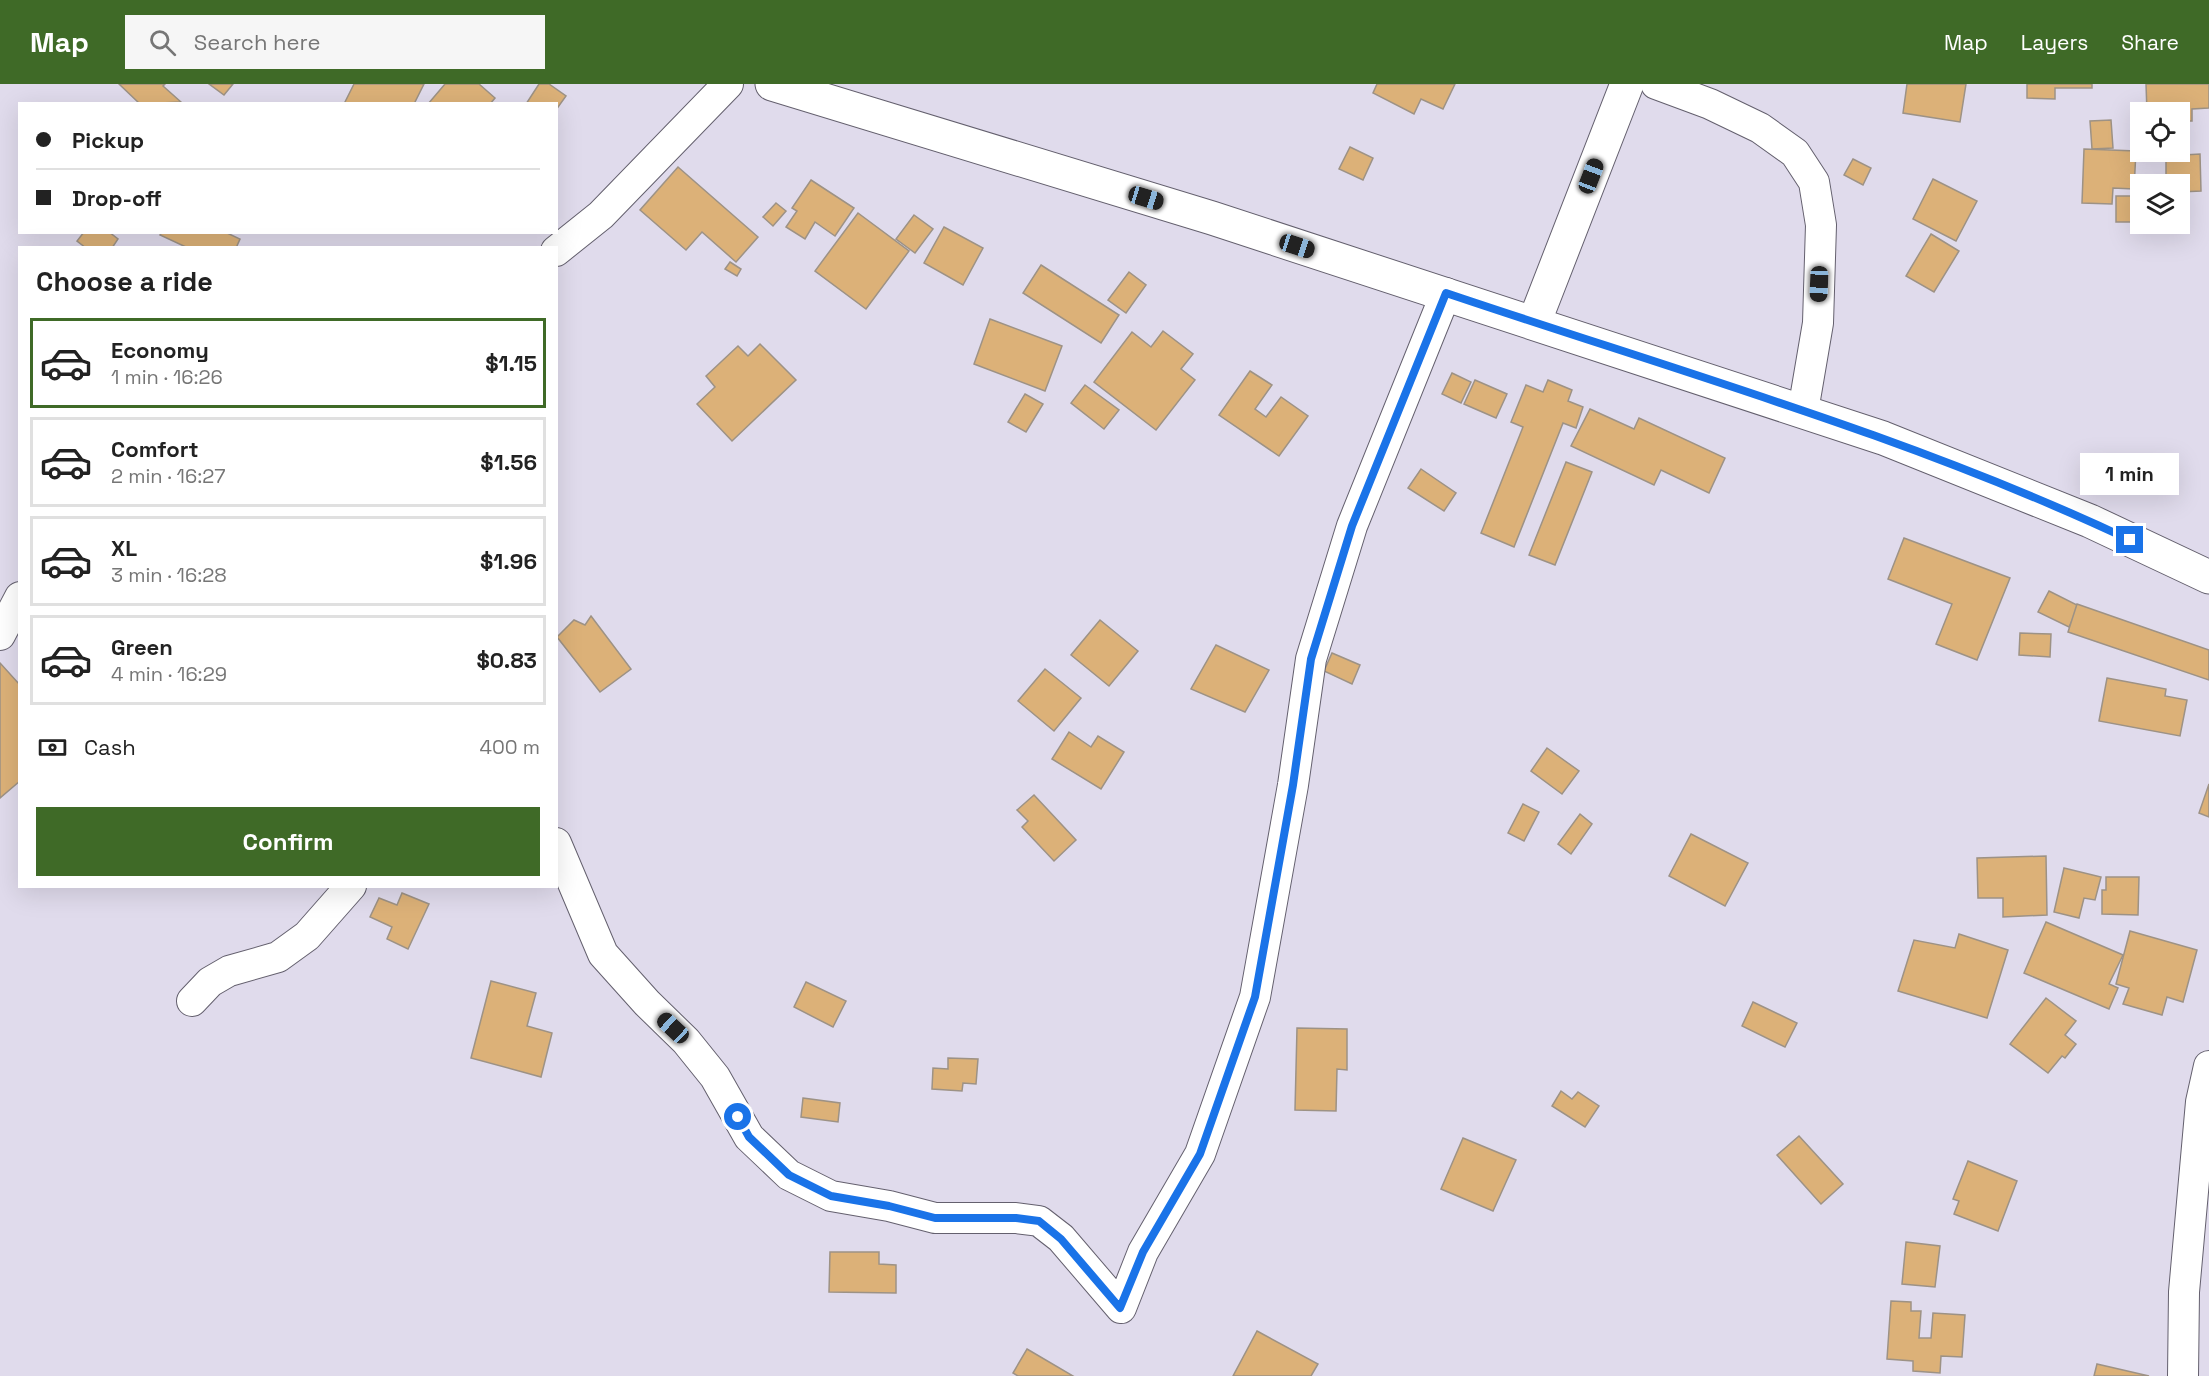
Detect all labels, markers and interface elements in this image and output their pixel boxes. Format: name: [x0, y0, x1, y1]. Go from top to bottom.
search box: [125, 15, 545, 69]
text: Map: [30, 24, 89, 60]
icon: search: [146, 26, 179, 59]
text: Search here: [194, 28, 321, 56]
text: Map: [1944, 29, 1988, 56]
text: Layers: [2021, 29, 2088, 56]
text: Share: [2121, 29, 2179, 56]
map controls: [2130, 102, 2190, 234]
button: locate: [2130, 102, 2190, 162]
text: Pickup: [72, 126, 144, 154]
car: [1576, 156, 1606, 196]
button: layers: [2130, 174, 2190, 234]
text: Drop-off: [72, 184, 162, 212]
car: [1126, 184, 1166, 212]
car: [1277, 232, 1317, 260]
text: Choose a ride: [36, 264, 213, 299]
car: [1809, 266, 1829, 302]
icon: car: [39, 336, 93, 390]
text: Economy: [111, 336, 209, 364]
text: $1.15: [485, 349, 537, 377]
text: 1 min · 16:26: [111, 364, 223, 390]
icon: car: [39, 435, 93, 489]
text: Comfort: [111, 435, 199, 463]
text: $1.56: [480, 448, 537, 476]
callout: 1 min: [2080, 453, 2180, 495]
text: 1 min: [2105, 461, 2154, 487]
text: 2 min · 16:27: [111, 463, 225, 489]
route end: [2116, 526, 2143, 553]
icon: car: [39, 534, 93, 588]
text: XL: [111, 534, 137, 562]
text: $1.96: [480, 547, 537, 575]
text: 3 min · 16:28: [111, 562, 227, 588]
icon: car: [39, 633, 93, 687]
text: Green: [111, 633, 173, 661]
text: $0.83: [477, 646, 537, 674]
text: 4 min · 16:29: [111, 661, 227, 687]
icon: cash: [36, 731, 69, 764]
text: Cash: [84, 733, 136, 761]
text: 400 m: [480, 734, 540, 760]
button: Confirm: [36, 807, 540, 876]
car: [654, 1009, 692, 1047]
route start: [724, 1103, 751, 1130]

